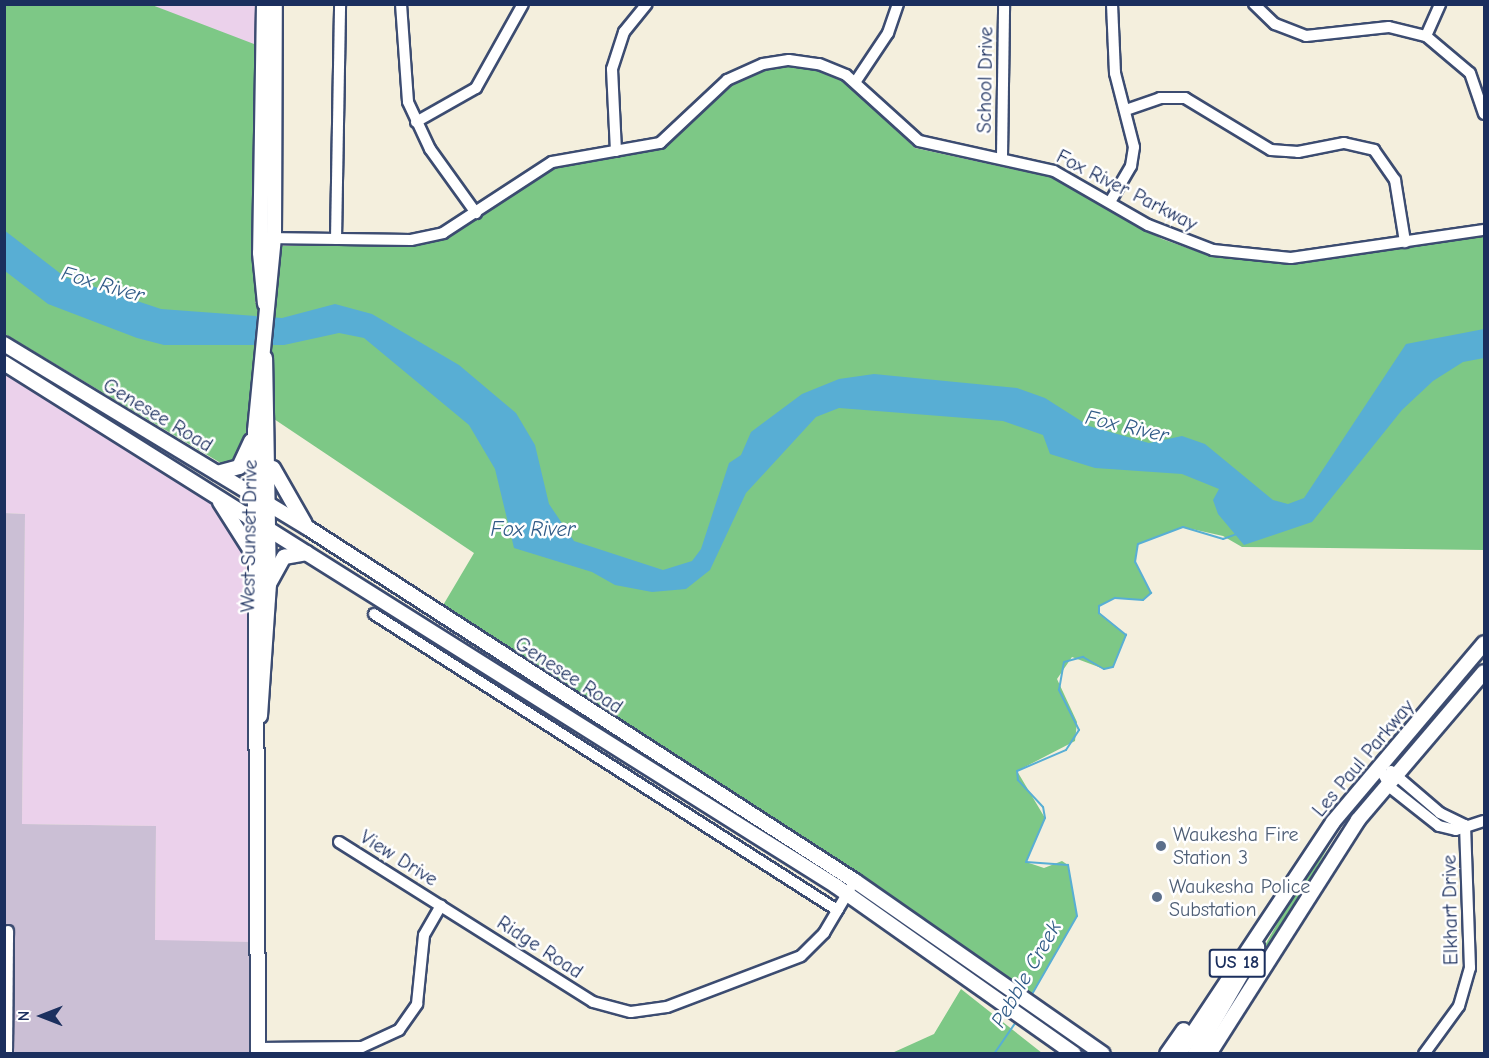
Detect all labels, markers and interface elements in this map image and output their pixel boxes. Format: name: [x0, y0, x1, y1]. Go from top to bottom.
street label: School Drive: [972, 26, 998, 134]
street label: Fox River Parkway: [1053, 144, 1201, 236]
water label: Fox River: [59, 260, 147, 308]
street label: Genesee Road: [99, 373, 217, 457]
water label: Fox River: [1083, 404, 1171, 448]
street label: West Sunset Drive: [236, 459, 262, 613]
water label: Fox River: [491, 516, 575, 542]
street label: Genesee Road: [511, 631, 627, 719]
street label: Les Paul Parkway: [1307, 694, 1419, 822]
place label: Waukesha Fire Station 3: [1173, 822, 1298, 869]
street label: View Drive: [356, 825, 442, 891]
marker: Waukesha Fire Station 3: [1154, 839, 1168, 853]
street label: Elkhart Drive: [1437, 855, 1463, 965]
place label: Waukesha Police Substation: [1169, 874, 1310, 921]
marker: Waukesha Police Substation: [1150, 890, 1164, 904]
street label: Ridge Road: [493, 910, 587, 984]
water label: Pebble Creek: [985, 916, 1067, 1032]
road number: US 18: [1208, 948, 1266, 978]
north arrow: [12, 986, 72, 1046]
text: N: [15, 1011, 33, 1021]

